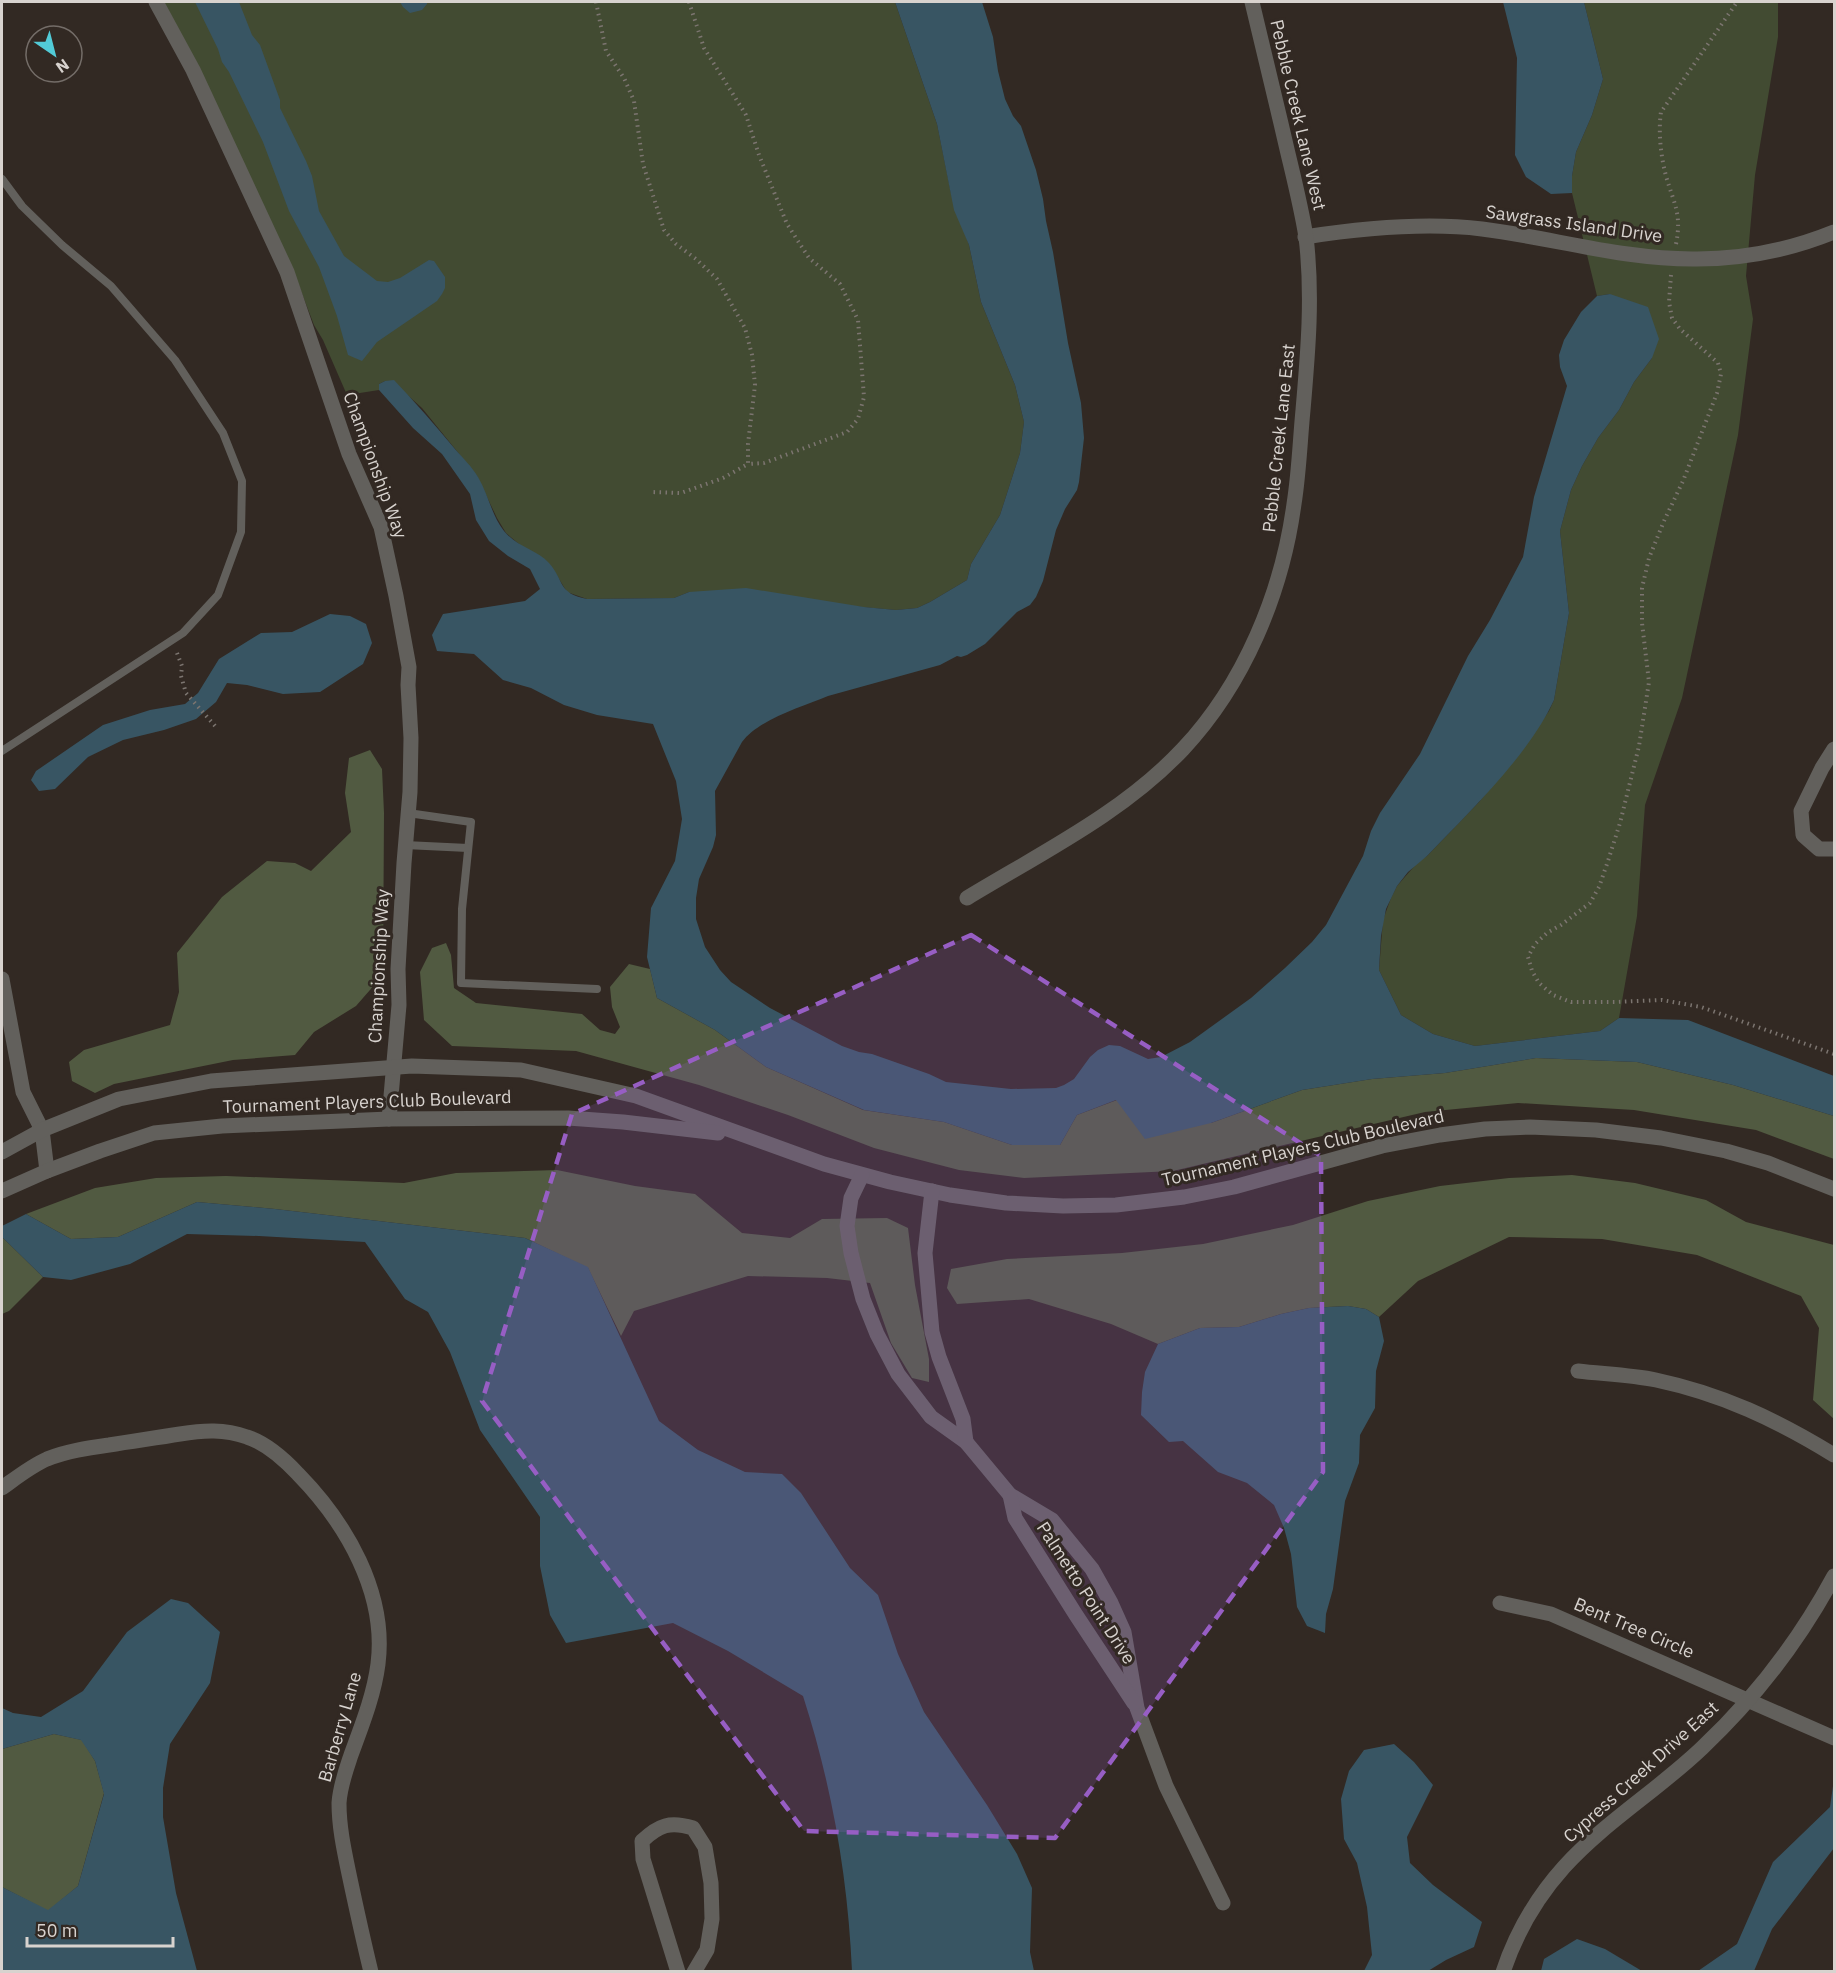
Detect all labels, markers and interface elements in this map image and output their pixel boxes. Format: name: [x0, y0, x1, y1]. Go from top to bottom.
street label: Pebble Creek Lane West: [1265, 17, 1332, 213]
north arrow: [24, 24, 84, 84]
text: N: [52, 55, 73, 78]
street label: Sawgrass Island Drive: [1484, 200, 1664, 247]
street label: Pebble Creek Lane East: [1257, 342, 1300, 533]
street label: Championship Way: [338, 388, 413, 541]
street label: Championship Way: [363, 888, 394, 1044]
street label: Tournament Players Club Boulevard: [222, 1085, 512, 1118]
street label: Tournament Players Club Boulevard: [1160, 1104, 1446, 1191]
street label: Palmetto Point Drive: [1032, 1517, 1141, 1668]
street label: Bent Tree Circle: [1571, 1592, 1698, 1663]
street label: Barberry Lane: [313, 1669, 366, 1785]
street label: Cypress Creek Drive East: [1558, 1696, 1723, 1847]
scale bar: [27, 1910, 172, 1948]
text: 50 m: [36, 1919, 78, 1942]

